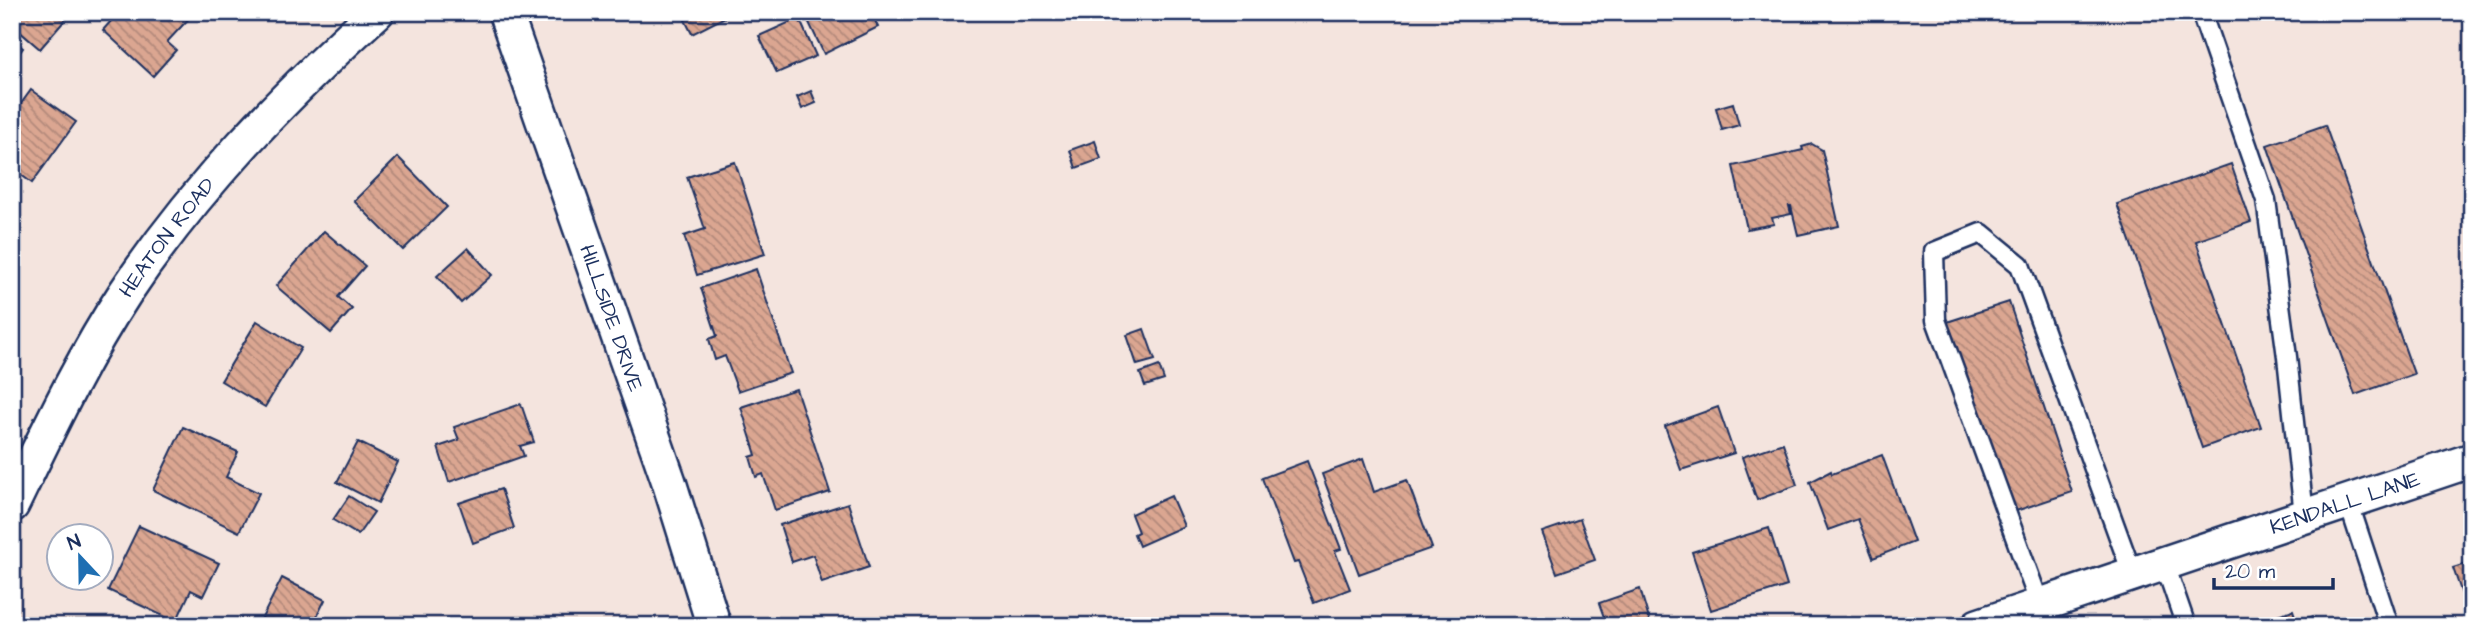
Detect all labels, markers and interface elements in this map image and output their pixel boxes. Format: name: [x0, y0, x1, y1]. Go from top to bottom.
street label: HEATON ROAD: [112, 171, 222, 303]
street label: HILLSIDE DRIVE: [573, 241, 651, 396]
street label: KENDALL LANE: [2266, 464, 2424, 541]
north arrow: [46, 522, 116, 592]
text: N: [64, 528, 85, 557]
scale bar: [2214, 547, 2334, 591]
text: 20 m: [2225, 557, 2276, 586]

